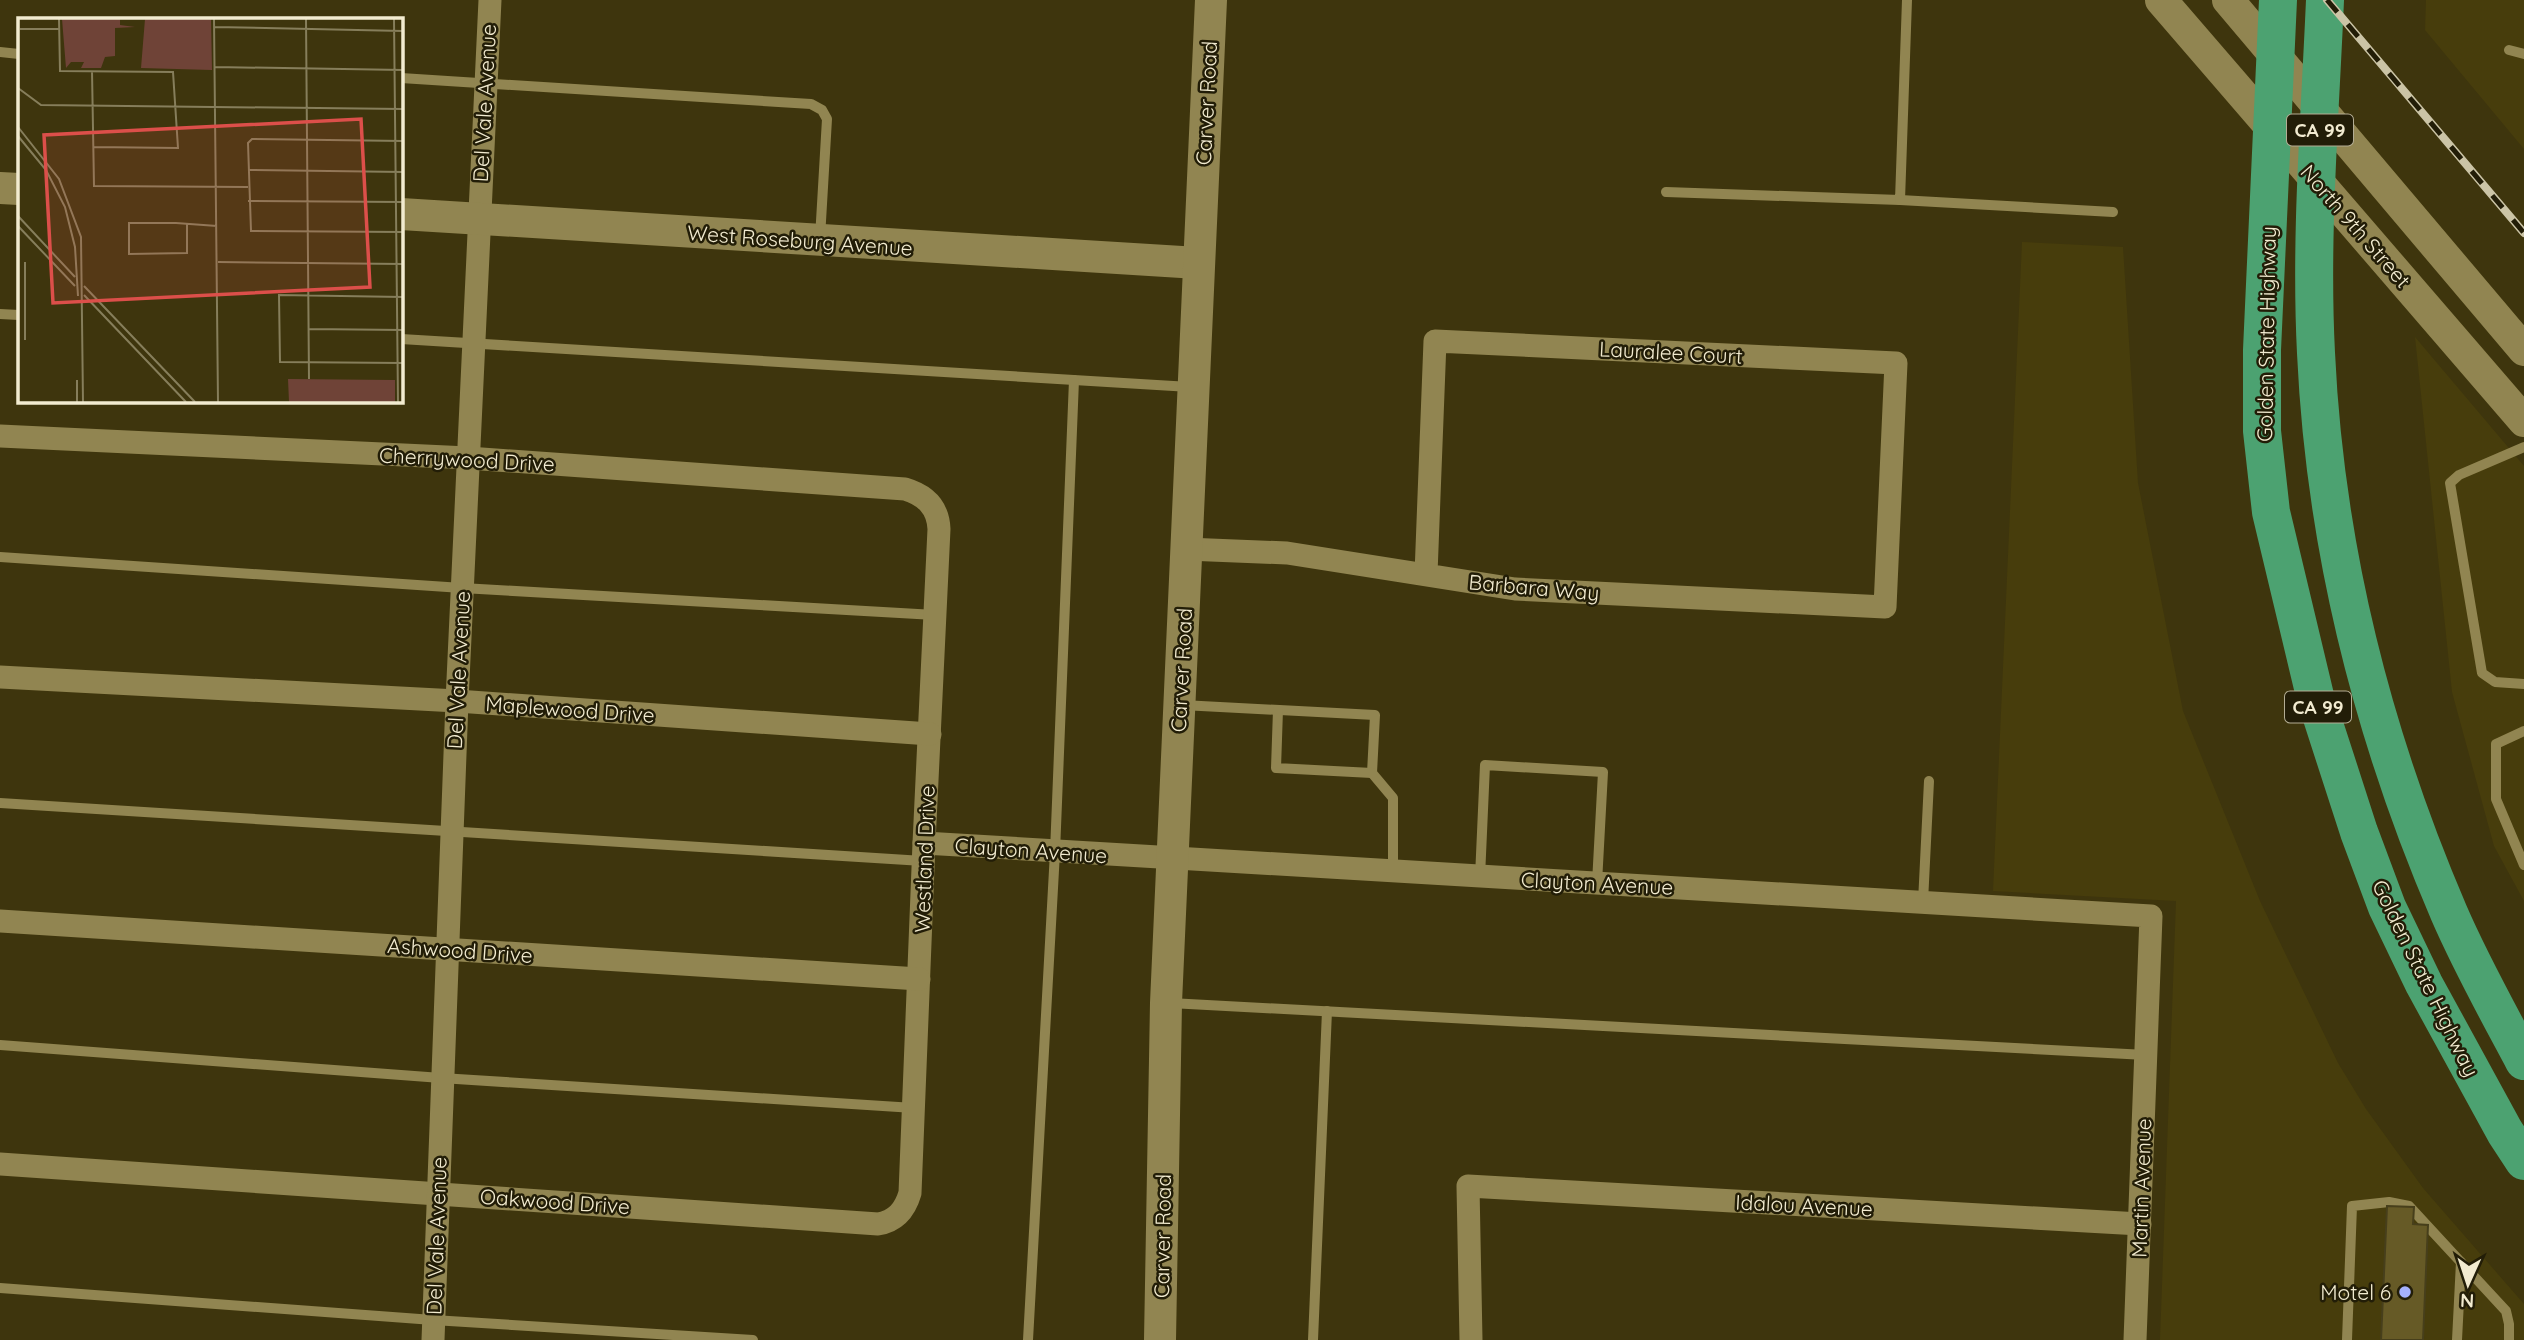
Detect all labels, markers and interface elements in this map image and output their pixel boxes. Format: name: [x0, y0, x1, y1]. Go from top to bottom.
inset map: [18, 18, 402, 402]
street label: Del Vale Avenue: [467, 23, 501, 183]
street label: Carver Road: [1190, 40, 1222, 166]
road number: CA 99: [2287, 114, 2353, 146]
street label: North 9th Street: [2295, 159, 2417, 293]
street label: West Roseburg Avenue: [686, 219, 914, 261]
street label: Golden State Highway: [2251, 226, 2281, 442]
street label: Lauralee Court: [1598, 335, 1744, 369]
street label: Cherrywood Drive: [379, 441, 555, 477]
street label: Barbara Way: [1468, 568, 1600, 606]
street label: Del Vale Avenue: [441, 590, 475, 750]
street label: Carver Road: [1165, 607, 1197, 733]
street label: Maplewood Drive: [485, 690, 655, 728]
road number: CA 99: [2285, 692, 2351, 722]
street label: Westland Drive: [908, 785, 940, 933]
street label: Clayton Avenue: [954, 832, 1108, 868]
street label: Clayton Avenue: [1520, 866, 1674, 900]
street label: Golden State Highway: [2367, 875, 2485, 1081]
street label: Ashwood Drive: [387, 932, 533, 968]
street label: Martin Avenue: [2126, 1118, 2156, 1258]
street label: Del Vale Avenue: [420, 1157, 452, 1315]
street label: Carver Road: [1148, 1174, 1176, 1298]
street label: Oakwood Drive: [479, 1183, 631, 1219]
street label: Idalou Avenue: [1735, 1188, 1873, 1222]
north arrow: [2433, 1249, 2503, 1319]
place label: Motel 6: [2320, 1279, 2391, 1305]
marker: Motel 6: [2397, 1284, 2413, 1300]
text: N: [2460, 1289, 2475, 1313]

